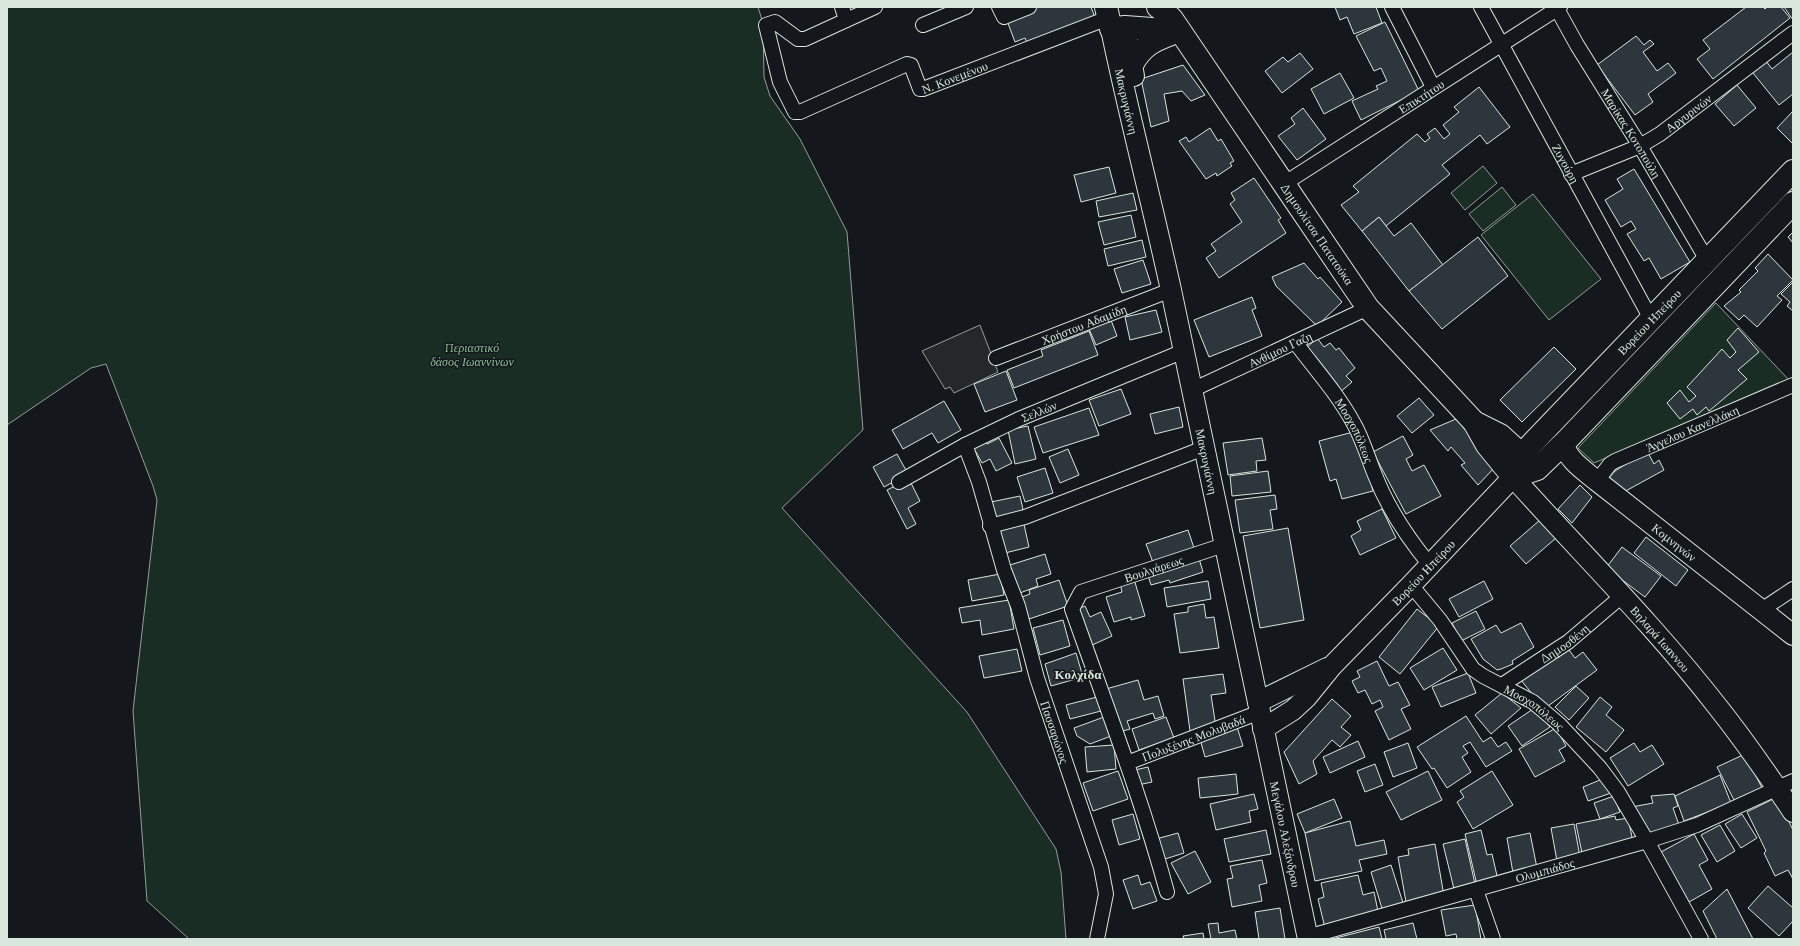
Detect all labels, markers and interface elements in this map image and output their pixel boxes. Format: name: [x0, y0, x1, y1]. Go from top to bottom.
street label: Ν. Κονεμένου: [919, 57, 990, 96]
street label: Μακρυγιάννη: [1112, 67, 1142, 136]
street label: Επικτήτου: [1395, 76, 1447, 116]
street label: Μαρίκας Κοτοπούλη: [1598, 85, 1665, 181]
street label: Αργυρινών: [1662, 90, 1715, 135]
street label: Ζυγούρη: [1549, 141, 1583, 186]
street label: Δημουλίτσα Πατατούκα: [1278, 180, 1358, 288]
street label: Βορείου Ηπείρου: [1614, 286, 1684, 358]
street label: Χρήστου Αδαμίδη: [1039, 301, 1129, 347]
street label: Ανθίμου Γαζη: [1246, 328, 1314, 370]
park label: Περιαστικό δάσος Ιωαννίνων: [430, 340, 515, 369]
street label: Μοσχοπόλεως: [1332, 395, 1377, 465]
street label: Σελλών: [1019, 397, 1059, 425]
street label: Άγγελου Κανελλάκη: [1643, 402, 1741, 455]
street label: Μακρυγιάννη: [1193, 427, 1221, 496]
street label: Κομνηνών: [1649, 520, 1700, 564]
street label: Βορείου Ηπείρου: [1388, 536, 1458, 608]
street label: Βουλγάρεως: [1122, 551, 1185, 585]
street label: Βηλαρά Ιωαννου: [1628, 602, 1694, 675]
street label: Δημοσθένη: [1537, 620, 1592, 666]
district label: Κολχίδα: [1055, 666, 1102, 683]
street label: Μοσχοπόλεως: [1502, 681, 1568, 733]
street label: Πασσαρώνος: [1038, 699, 1073, 765]
street label: Πολυξένης Μολυβαδά: [1140, 711, 1248, 764]
street label: Μεγάλου Αλεξάνδρου: [1267, 780, 1304, 889]
street label: Ολυμπιάδος: [1514, 854, 1576, 885]

